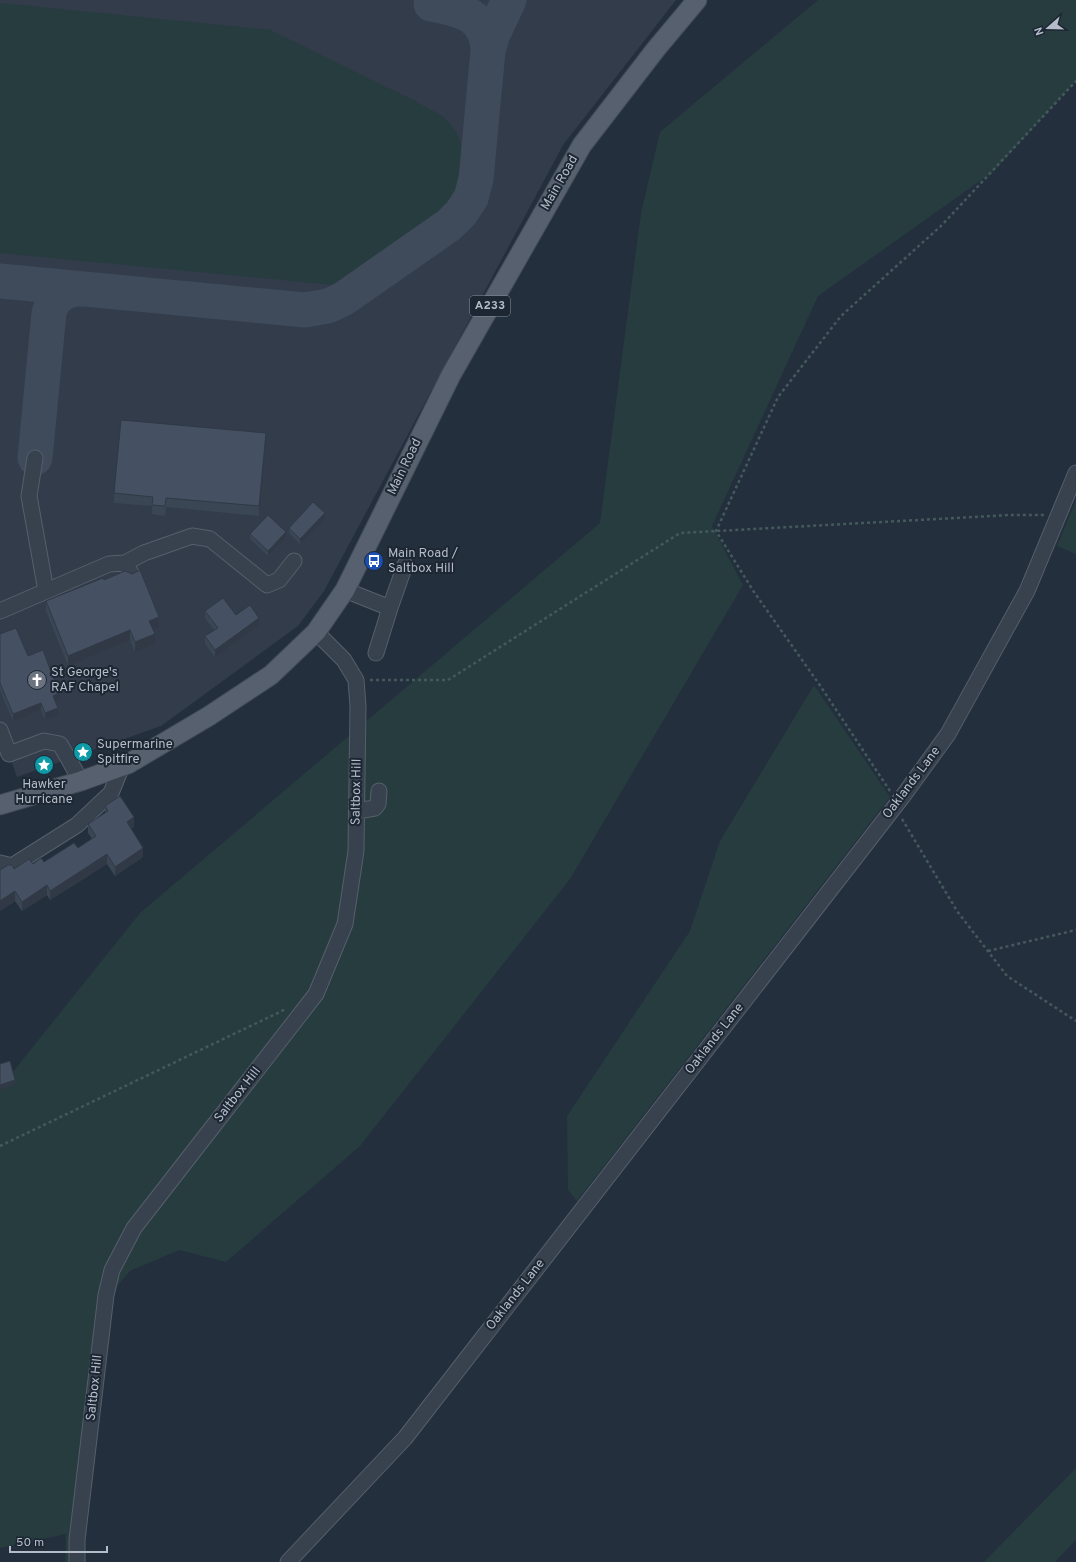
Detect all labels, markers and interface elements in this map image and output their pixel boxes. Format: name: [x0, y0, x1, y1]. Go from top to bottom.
north arrow: [1028, 8, 1068, 48]
text: N: [1032, 25, 1047, 37]
street label: Main Road: [538, 153, 582, 213]
road number: A233: [470, 296, 510, 316]
street label: Main Road: [385, 436, 425, 498]
place label: Main Road / Saltbox Hill: [388, 546, 459, 577]
bus stop icon: Main Road / Saltbox Hill: [363, 550, 385, 572]
place label: St George's RAF Chapel: [51, 665, 119, 696]
church icon: St George's RAF Chapel: [26, 669, 48, 691]
place label: Supermarine Spitfire: [97, 737, 173, 768]
place icon: Supermarine Spitfire: [72, 741, 94, 763]
street label: Oaklands Lane: [880, 744, 944, 822]
place icon: Hawker Hurricane: [33, 754, 55, 776]
street label: Saltbox Hill: [348, 759, 366, 825]
place label: Hawker Hurricane: [15, 777, 73, 808]
street label: Oaklands Lane: [682, 1000, 748, 1078]
street label: Saltbox Hill: [211, 1064, 265, 1126]
street label: Oaklands Lane: [483, 1256, 549, 1334]
street label: Saltbox Hill: [84, 1354, 106, 1422]
scale bar: [10, 1528, 107, 1554]
text: 50 m: [16, 1535, 44, 1551]

